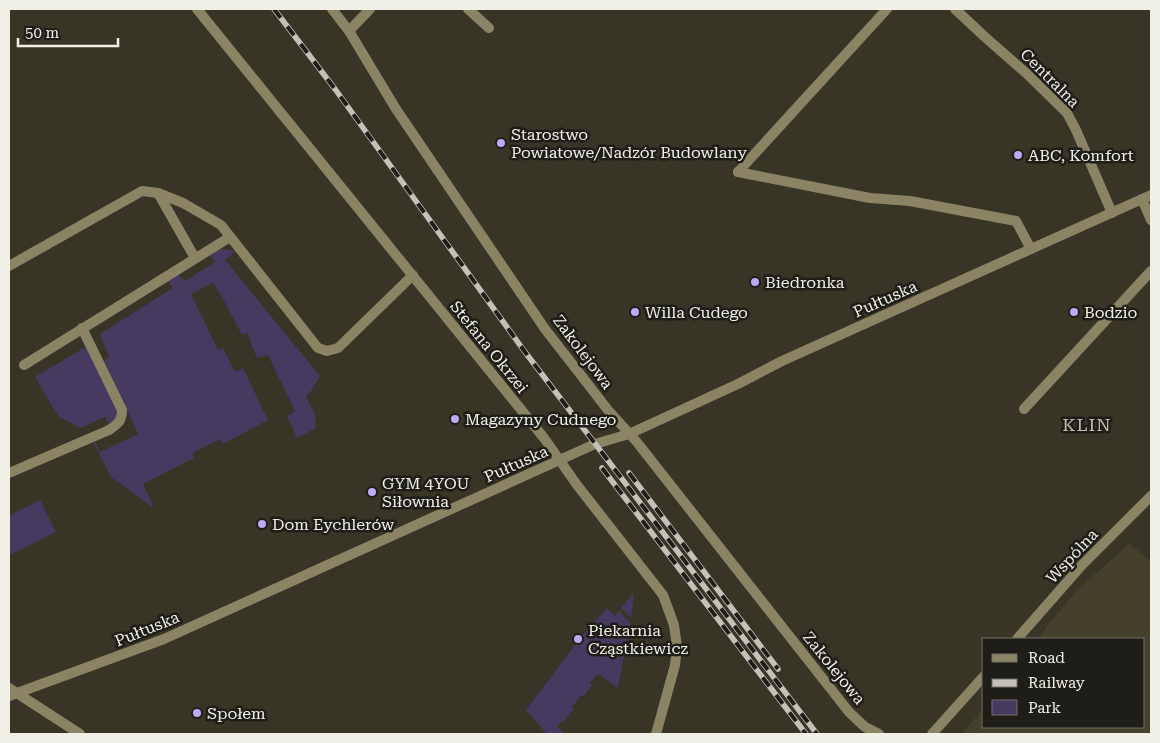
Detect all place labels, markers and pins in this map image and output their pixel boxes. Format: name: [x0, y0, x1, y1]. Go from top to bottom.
place label: Starostwo Powiatowe/Nadzór Budowlany: [511, 125, 748, 162]
marker: Starostwo Powiatowe/Nadzór Budowlany: [495, 137, 507, 149]
place label: ABC, Komfort: [1028, 146, 1134, 165]
marker: ABC, Komfort: [1012, 149, 1024, 161]
place label: Biedronka: [765, 273, 845, 292]
marker: Biedronka: [749, 276, 761, 288]
place label: Willa Cudego: [645, 303, 748, 322]
place label: Bodzio: [1084, 303, 1137, 322]
marker: Willa Cudego: [629, 306, 641, 318]
marker: Bodzio: [1068, 306, 1080, 318]
place label: Magazyny Cudnego: [465, 410, 617, 429]
marker: Magazyny Cudnego: [449, 413, 461, 425]
place label: GYM 4YOU Siłownia: [382, 474, 470, 511]
marker: GYM 4YOU Siłownia: [366, 486, 378, 498]
place label: Dom Eychlerów: [272, 515, 395, 534]
marker: Dom Eychlerów: [256, 518, 268, 530]
place label: Piekarnia Cząstkiewicz: [588, 621, 688, 658]
marker: Piekarnia Cząstkiewicz: [572, 633, 584, 645]
place label: Społem: [207, 704, 266, 723]
marker: Społem: [191, 707, 203, 719]

